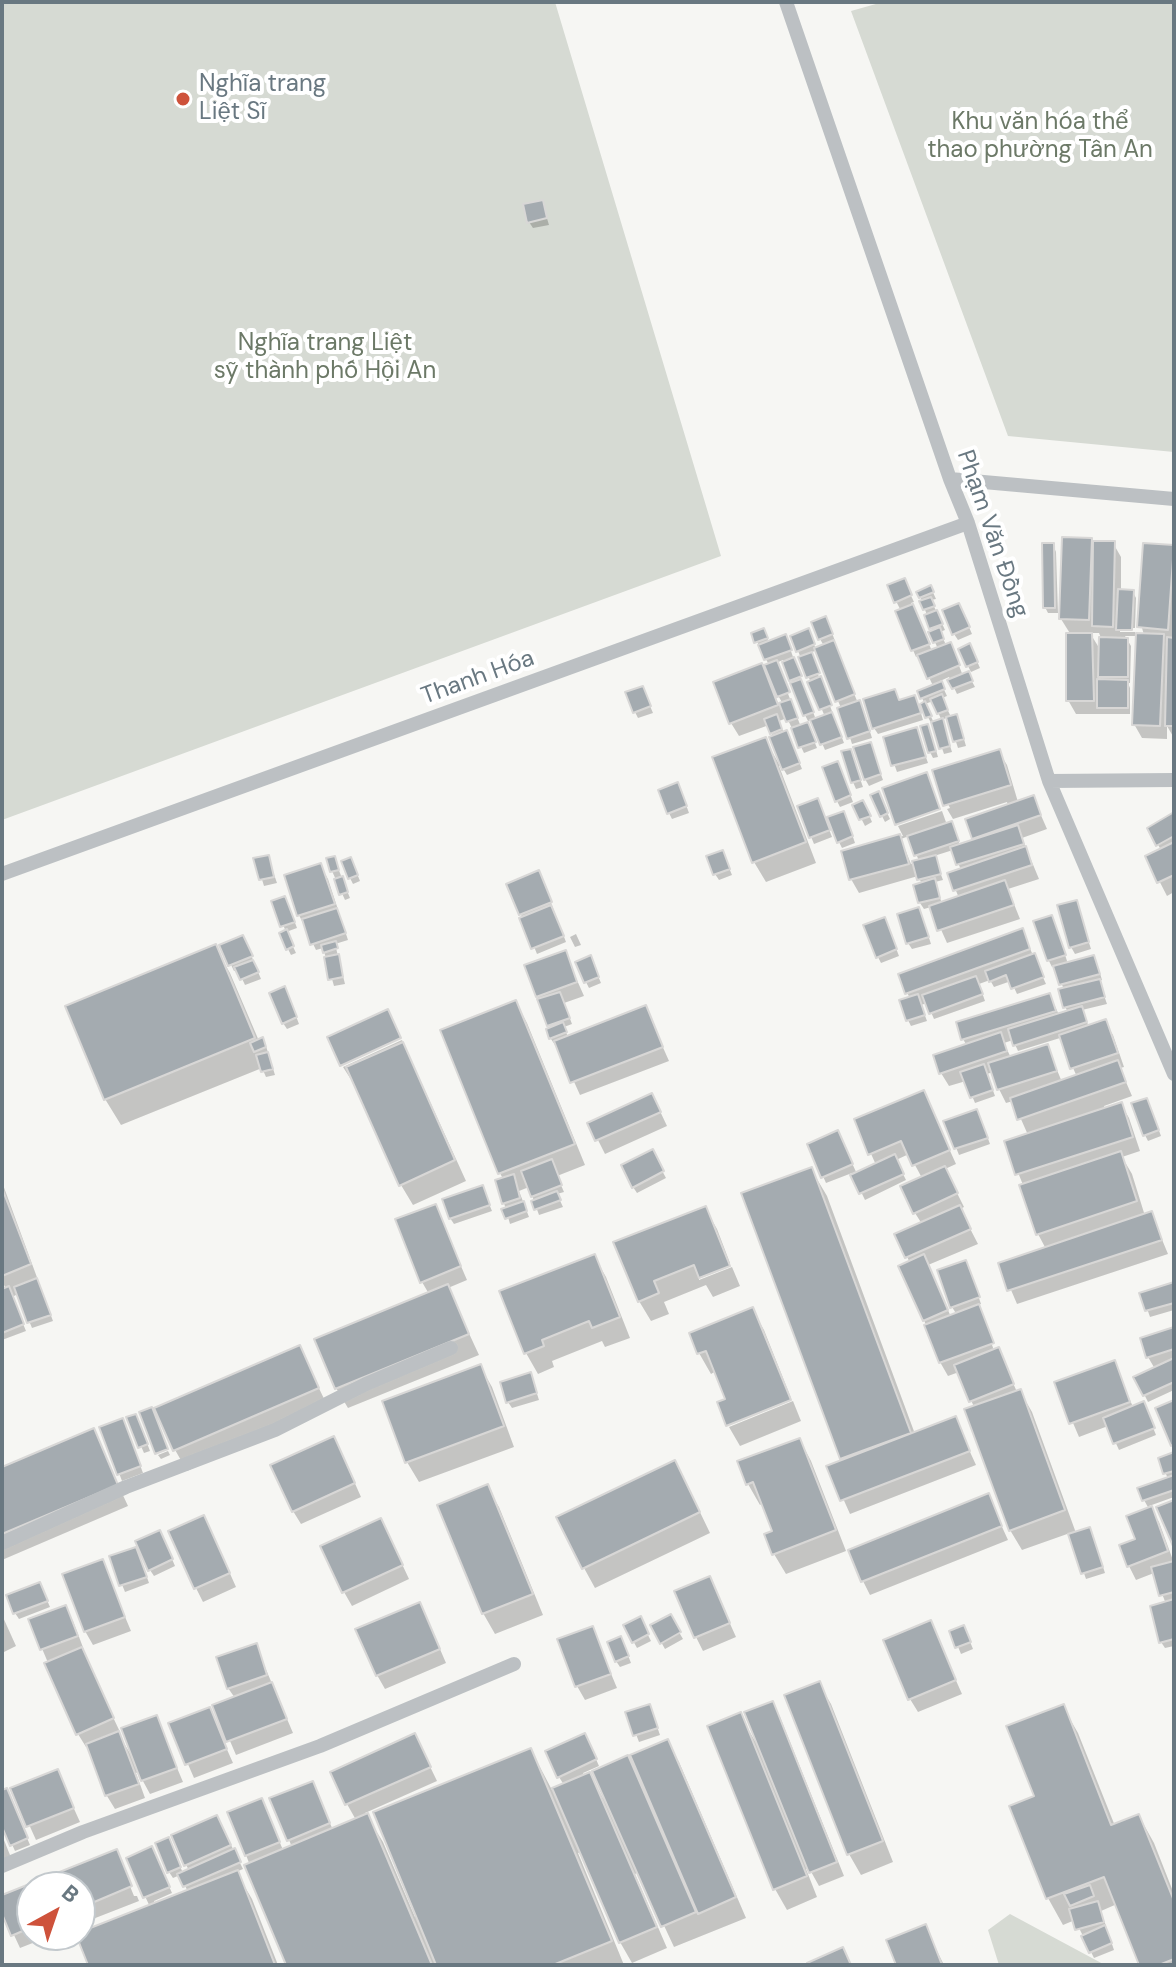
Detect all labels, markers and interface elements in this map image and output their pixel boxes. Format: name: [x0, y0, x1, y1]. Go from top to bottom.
place label: Nghĩa trang Liệt Sĩ: [199, 71, 326, 127]
marker: Nghĩa trang Liệt Sĩ: [174, 90, 192, 108]
park label: Khu văn hóa thể thao phường Tân An: [927, 109, 1153, 165]
park label: Nghĩa trang Liệt sỹ thành phố Hội An: [214, 330, 436, 386]
street label: Phạm Văn Đồng: [950, 446, 1034, 622]
street label: Thanh Hóa: [418, 644, 538, 712]
north arrow: [16, 1871, 96, 1951]
text: B: [56, 1878, 85, 1909]

